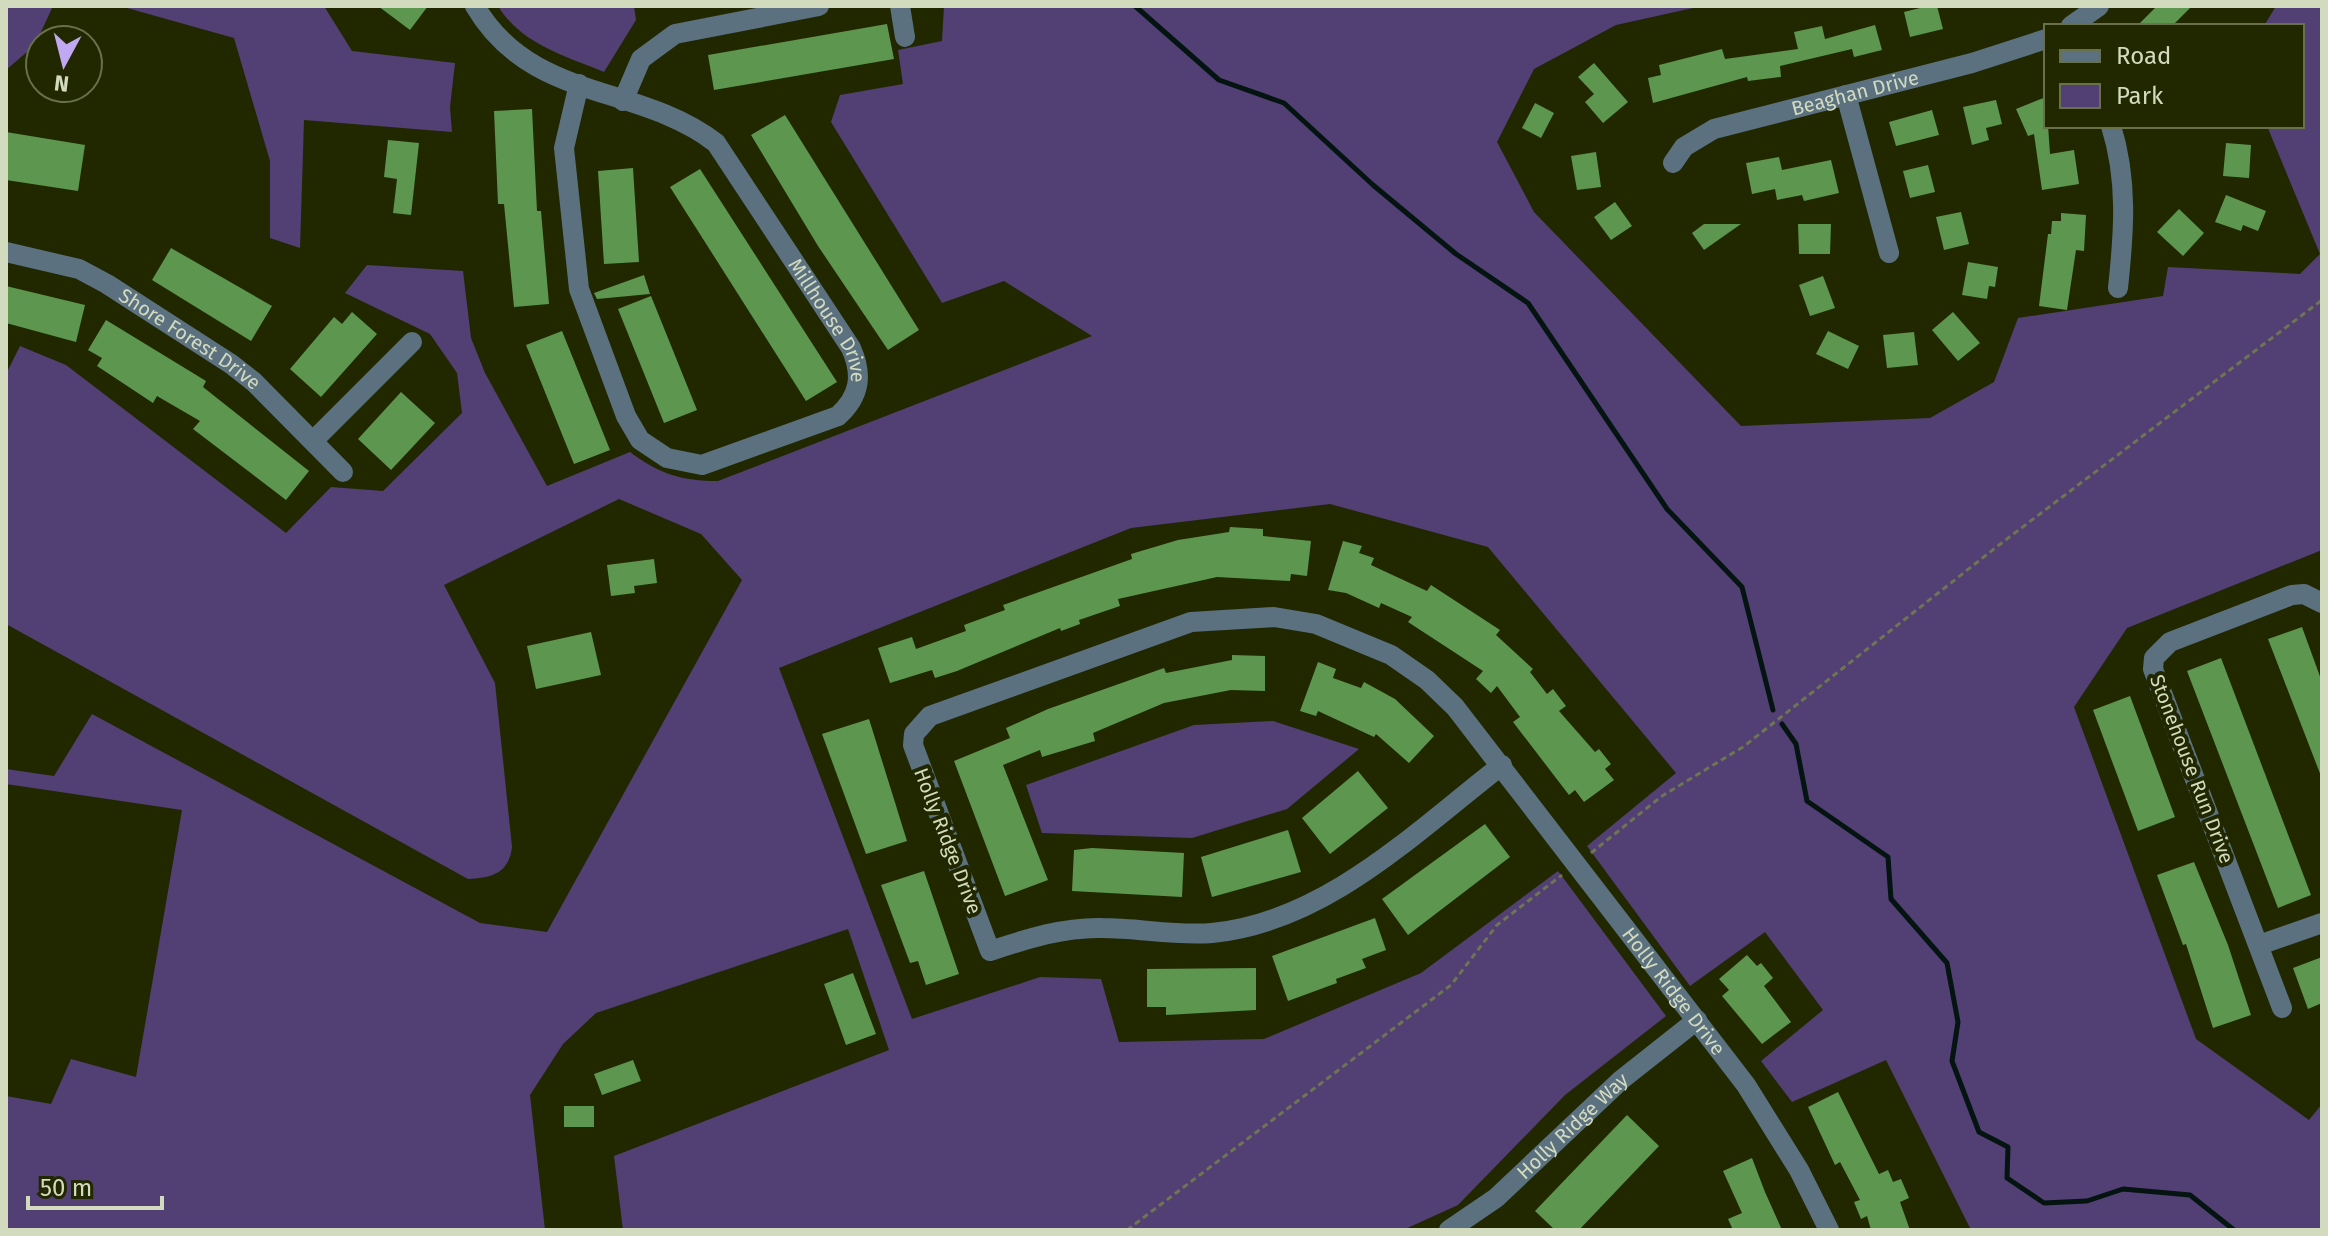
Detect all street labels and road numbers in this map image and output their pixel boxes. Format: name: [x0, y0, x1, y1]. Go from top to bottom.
street label: Beaghan Drive: [1789, 65, 1921, 121]
street label: Millhouse Drive: [783, 254, 870, 383]
street label: Shore Forest Drive: [114, 283, 265, 395]
street label: Stonehouse Run Drive: [2145, 671, 2239, 867]
street label: Holly Ridge Drive: [909, 764, 987, 918]
street label: Holly Ridge Drive: [1617, 922, 1731, 1060]
street label: Holly Ridge Way: [1512, 1067, 1633, 1184]

